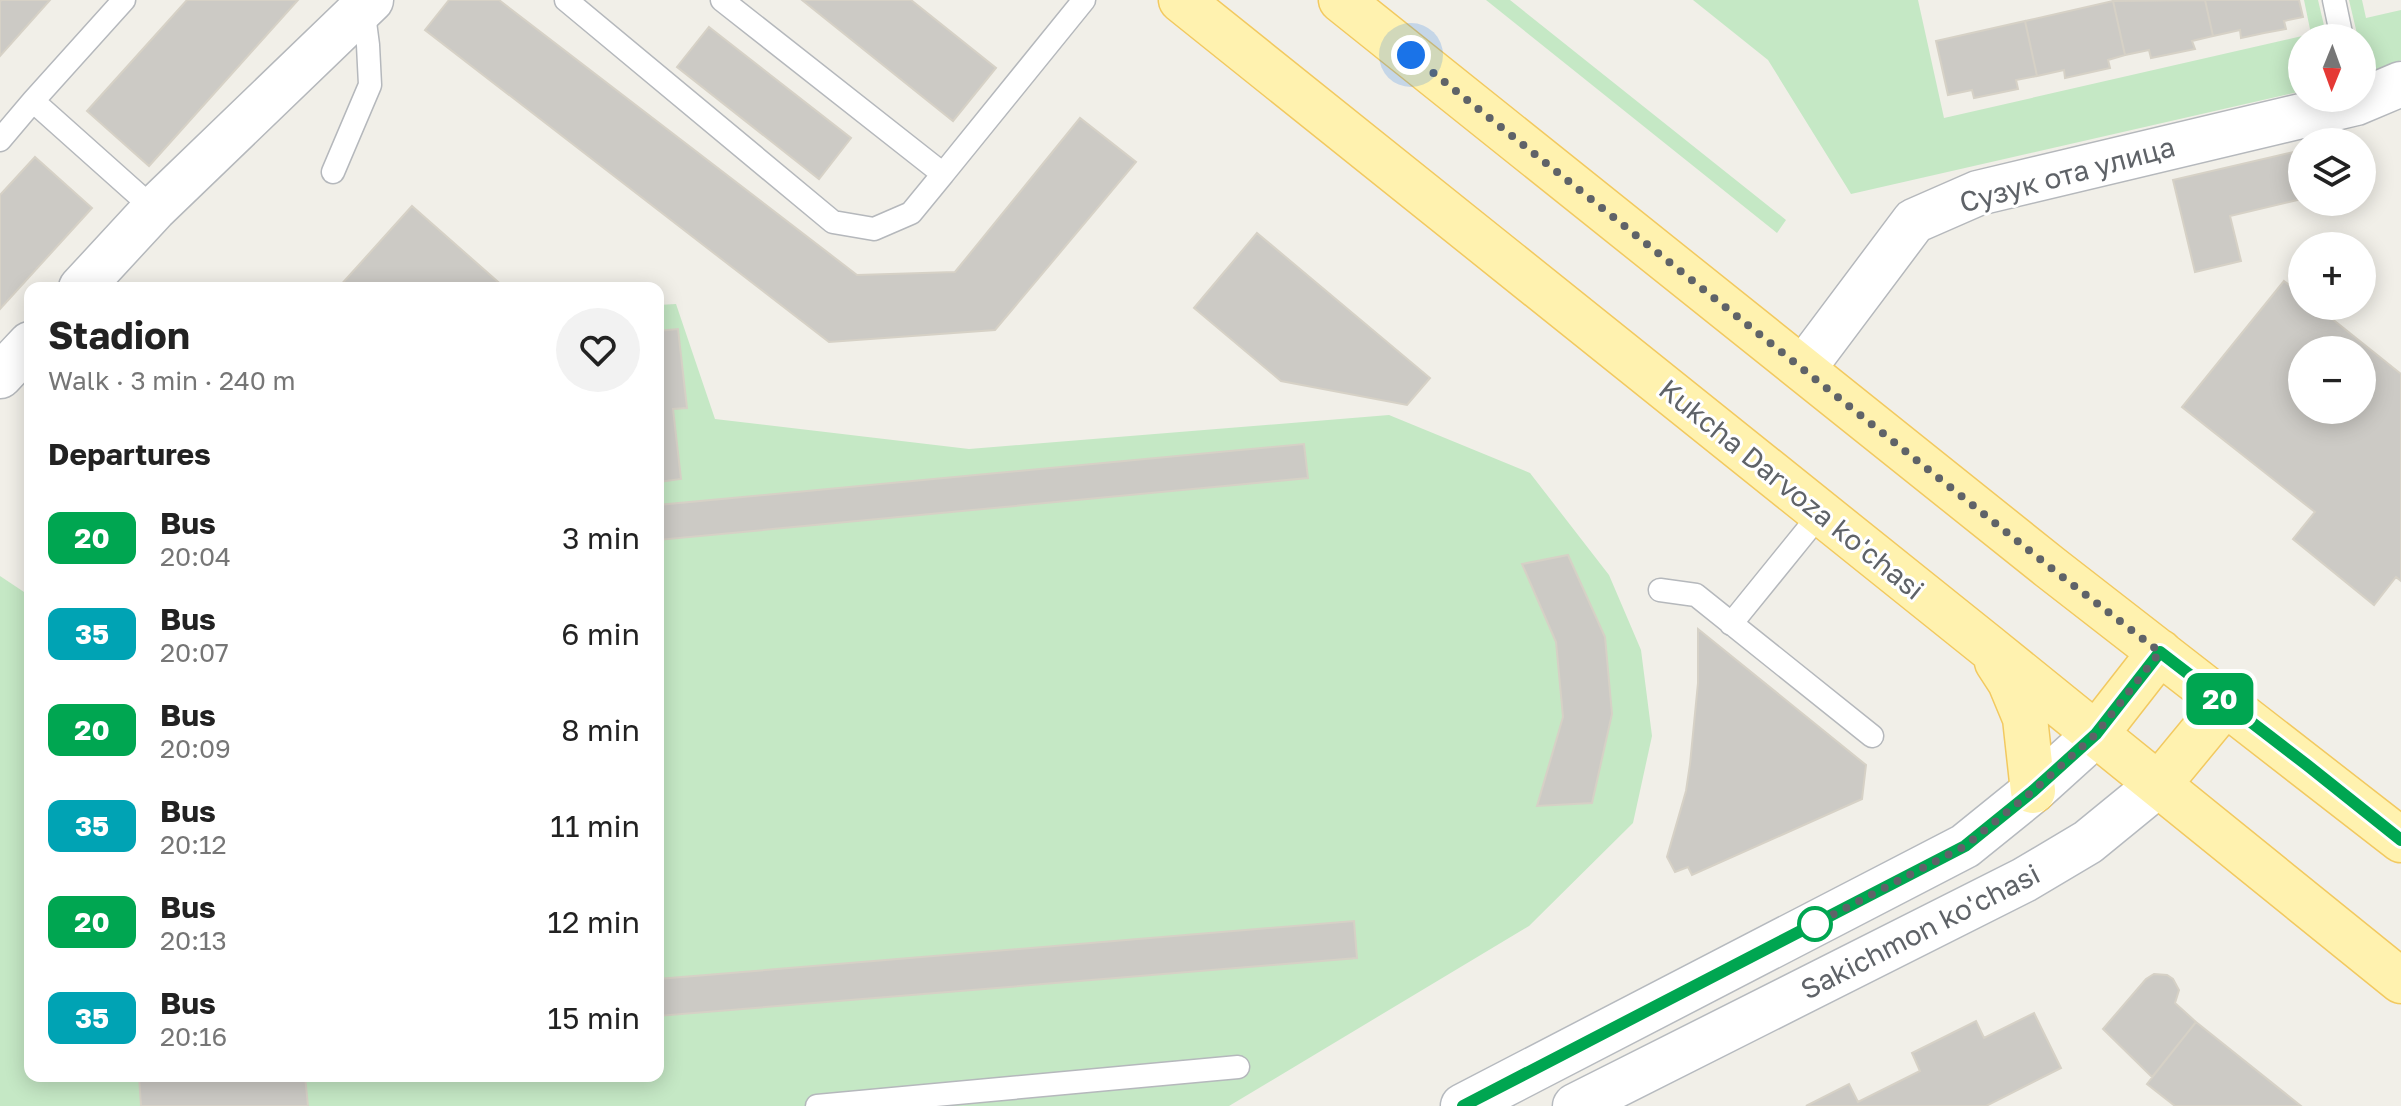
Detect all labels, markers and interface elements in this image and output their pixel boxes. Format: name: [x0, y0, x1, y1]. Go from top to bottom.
north arrow: [2288, 24, 2376, 112]
map controls: [2288, 24, 2376, 424]
your location: [1391, 35, 1431, 75]
button: layers: [2288, 128, 2376, 216]
street label: Сузук ота улица: [1956, 129, 2178, 219]
button: +: [2288, 232, 2376, 320]
button: heart: [556, 308, 640, 392]
text: Stadion: [48, 312, 190, 357]
button: −: [2288, 336, 2376, 424]
text: Walk · 3 min · 240 m: [48, 365, 295, 396]
street label: Kukcha Darvoza ko'chasi: [1653, 372, 1931, 606]
text: Departures: [48, 436, 211, 472]
text: Bus: [160, 505, 216, 541]
text: 3 min: [562, 520, 640, 556]
text: 20: [74, 521, 110, 554]
text: 20:04: [160, 541, 231, 572]
text: Bus: [160, 601, 216, 637]
text: 6 min: [561, 616, 640, 652]
text: 35: [75, 617, 109, 650]
text: 20:07: [160, 637, 229, 668]
line badge: 20: [2184, 673, 2256, 725]
text: 20: [2202, 682, 2238, 715]
text: Bus: [160, 697, 216, 733]
text: 8 min: [561, 712, 640, 748]
text: 20: [74, 713, 110, 746]
text: 20:09: [160, 733, 231, 764]
text: Bus: [160, 793, 216, 829]
text: 11 min: [550, 808, 640, 844]
text: 35: [75, 809, 109, 842]
text: 20:12: [160, 829, 227, 860]
street label: Sakichmon ko'chasi: [1795, 856, 2045, 1006]
text: Bus: [160, 889, 216, 925]
text: 12 min: [548, 904, 640, 940]
text: 20: [74, 905, 110, 938]
unlabelled marker: [1798, 907, 1832, 941]
text: 20:13: [160, 925, 227, 956]
text: Bus: [160, 985, 216, 1021]
text: 15 min: [548, 1000, 640, 1036]
text: 35: [75, 1001, 109, 1034]
text: 20:16: [160, 1021, 227, 1052]

